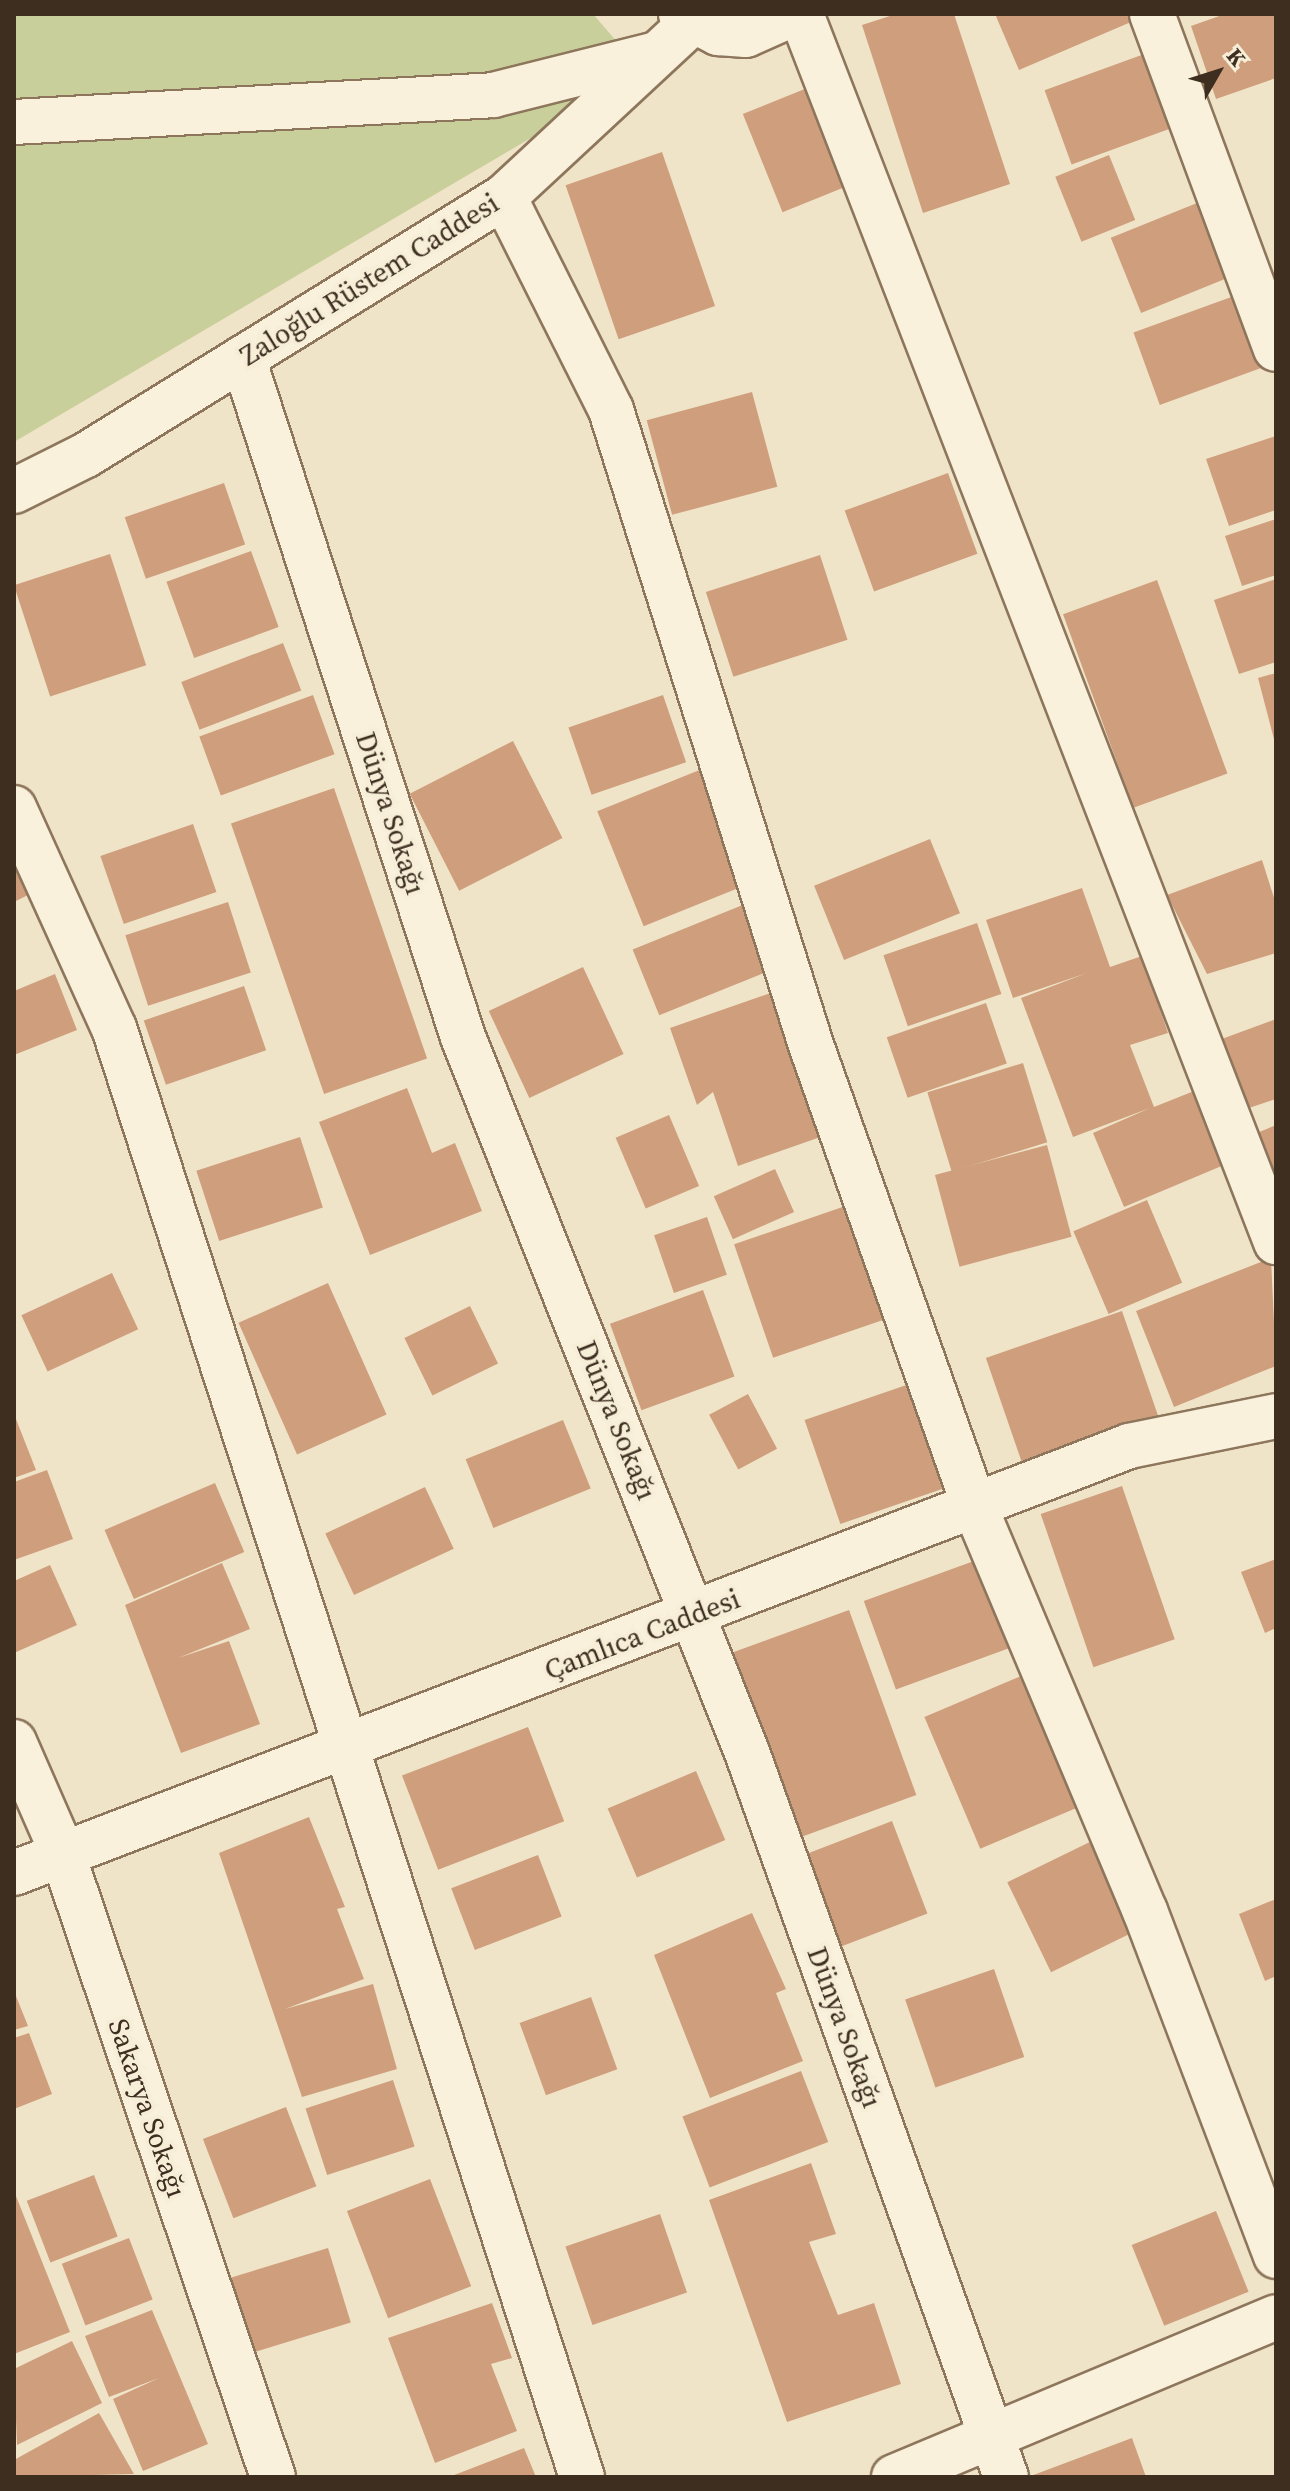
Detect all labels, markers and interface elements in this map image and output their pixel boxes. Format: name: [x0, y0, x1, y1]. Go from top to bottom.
north arrow: [1178, 32, 1258, 112]
text: K: [1220, 42, 1253, 72]
street label: Zaloğlu Rüstem Caddesi: [234, 186, 504, 372]
street label: Dünya Sokağı: [349, 728, 433, 898]
street label: Dünya Sokağı: [570, 1336, 664, 1504]
street label: Çamlıca Caddesi: [540, 1581, 744, 1687]
street label: Dünya Sokağı: [800, 1942, 890, 2112]
street label: Sakarya Sokağı: [102, 2014, 194, 2202]

